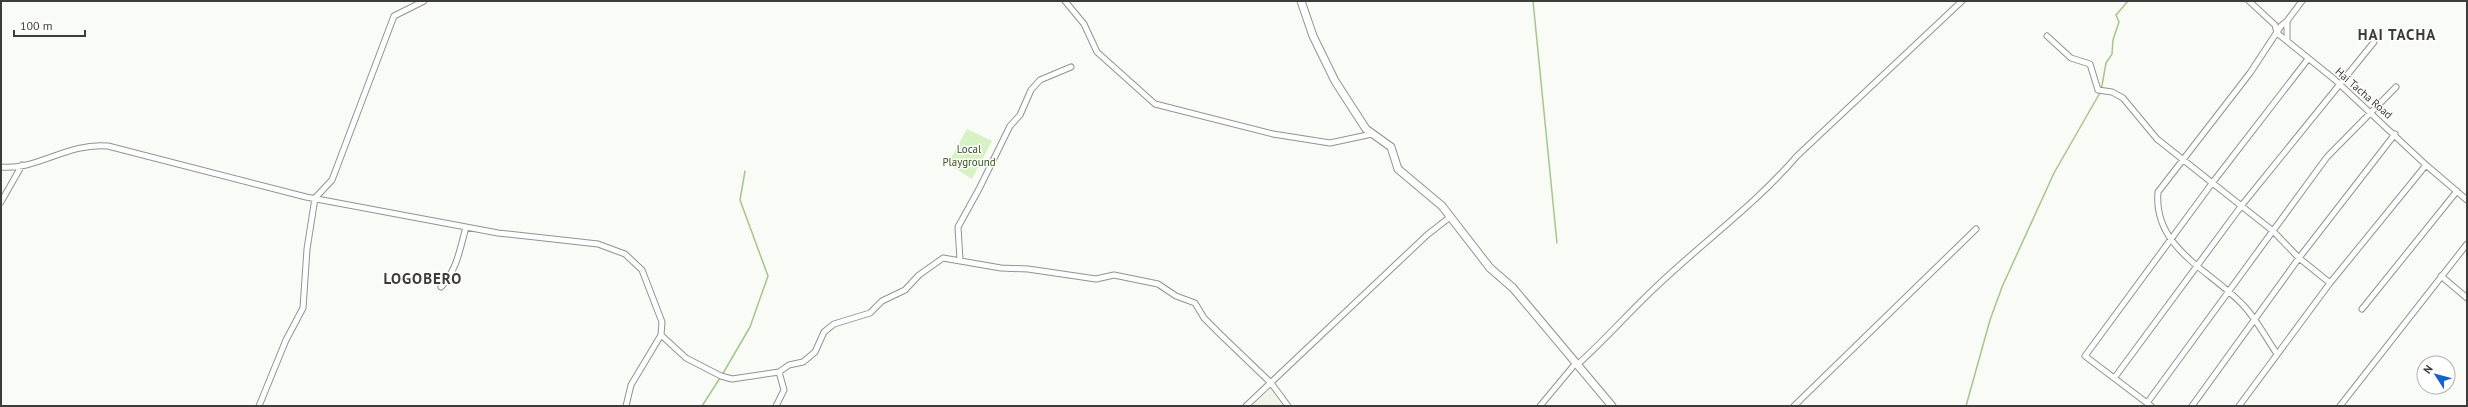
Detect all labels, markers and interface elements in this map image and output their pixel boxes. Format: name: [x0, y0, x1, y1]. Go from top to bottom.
scale bar: [14, 12, 85, 38]
text: 100 m: [20, 18, 53, 33]
district label: HAI TACHA: [2358, 25, 2436, 44]
street label: Hai Tacha Road: [2332, 64, 2396, 122]
park label: Local Playground: [942, 142, 996, 169]
district label: LOGOBERO: [384, 269, 462, 288]
north arrow: [2416, 355, 2456, 395]
text: N: [2420, 362, 2436, 376]

